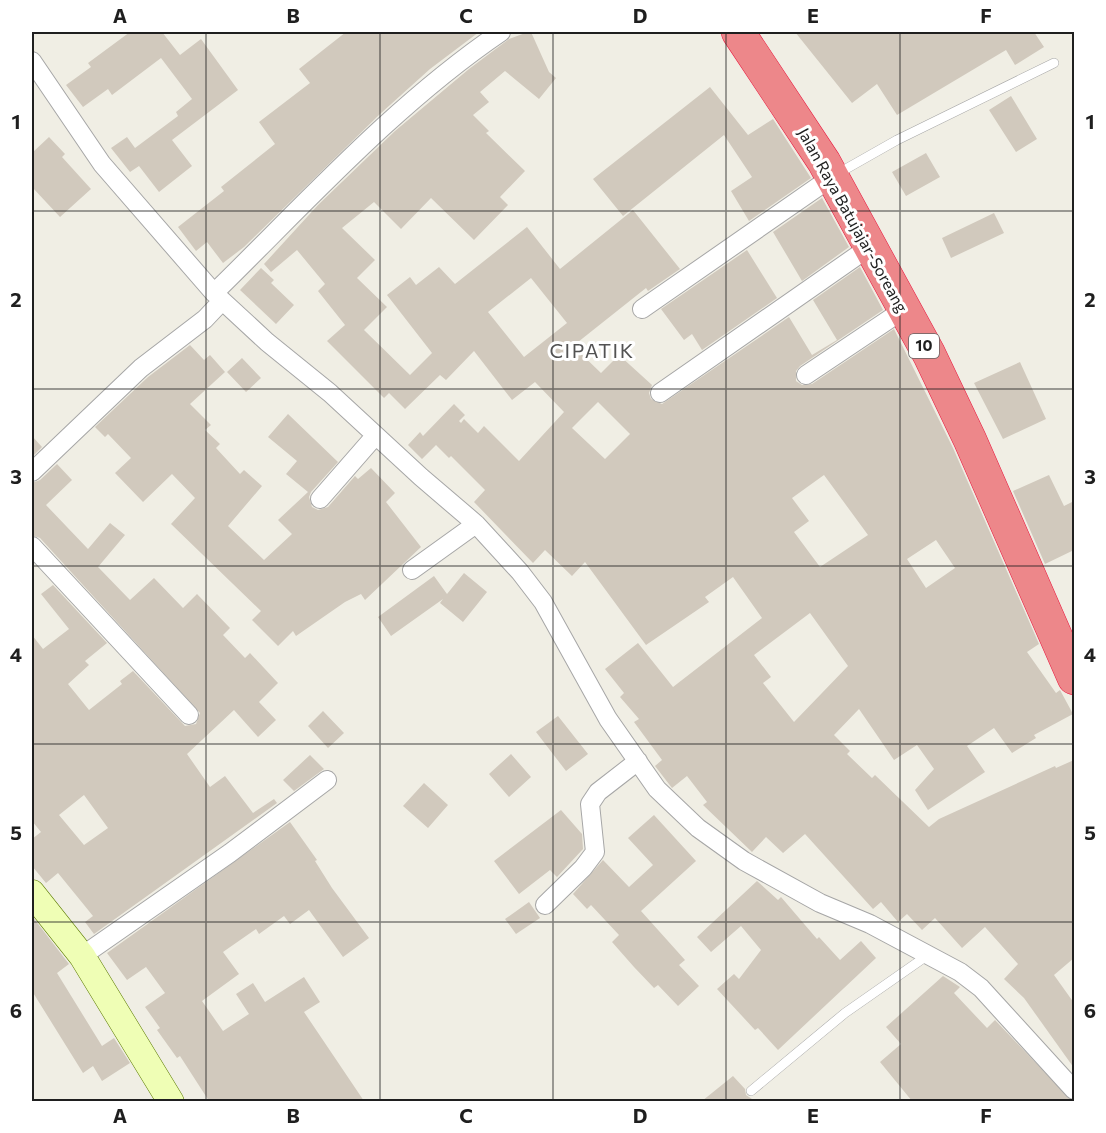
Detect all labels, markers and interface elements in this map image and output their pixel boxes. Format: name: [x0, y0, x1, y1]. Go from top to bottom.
text: A: [113, 3, 127, 27]
text: B: [286, 3, 300, 27]
text: C: [459, 3, 473, 27]
text: D: [633, 3, 647, 27]
text: E: [807, 3, 819, 27]
text: F: [980, 3, 992, 27]
text: 1: [11, 109, 21, 133]
text: 1: [1085, 109, 1095, 133]
street label: Jalan Raya Batujajar-Soreang: [795, 124, 912, 316]
text: 2: [10, 287, 22, 311]
text: 2: [1084, 287, 1096, 311]
road number: 10: [909, 334, 939, 358]
district label: CIPATIK: [549, 338, 635, 362]
text: 3: [10, 464, 22, 488]
text: 3: [1084, 464, 1096, 488]
text: 4: [10, 642, 22, 666]
text: 4: [1084, 642, 1096, 666]
text: 5: [10, 820, 22, 844]
text: 5: [1084, 820, 1096, 844]
text: 6: [10, 998, 22, 1022]
text: 6: [1084, 998, 1096, 1022]
text: A: [113, 1103, 127, 1127]
text: B: [286, 1103, 300, 1127]
text: C: [459, 1103, 473, 1127]
text: D: [633, 1103, 647, 1127]
text: E: [807, 1103, 819, 1127]
text: F: [980, 1103, 992, 1127]

